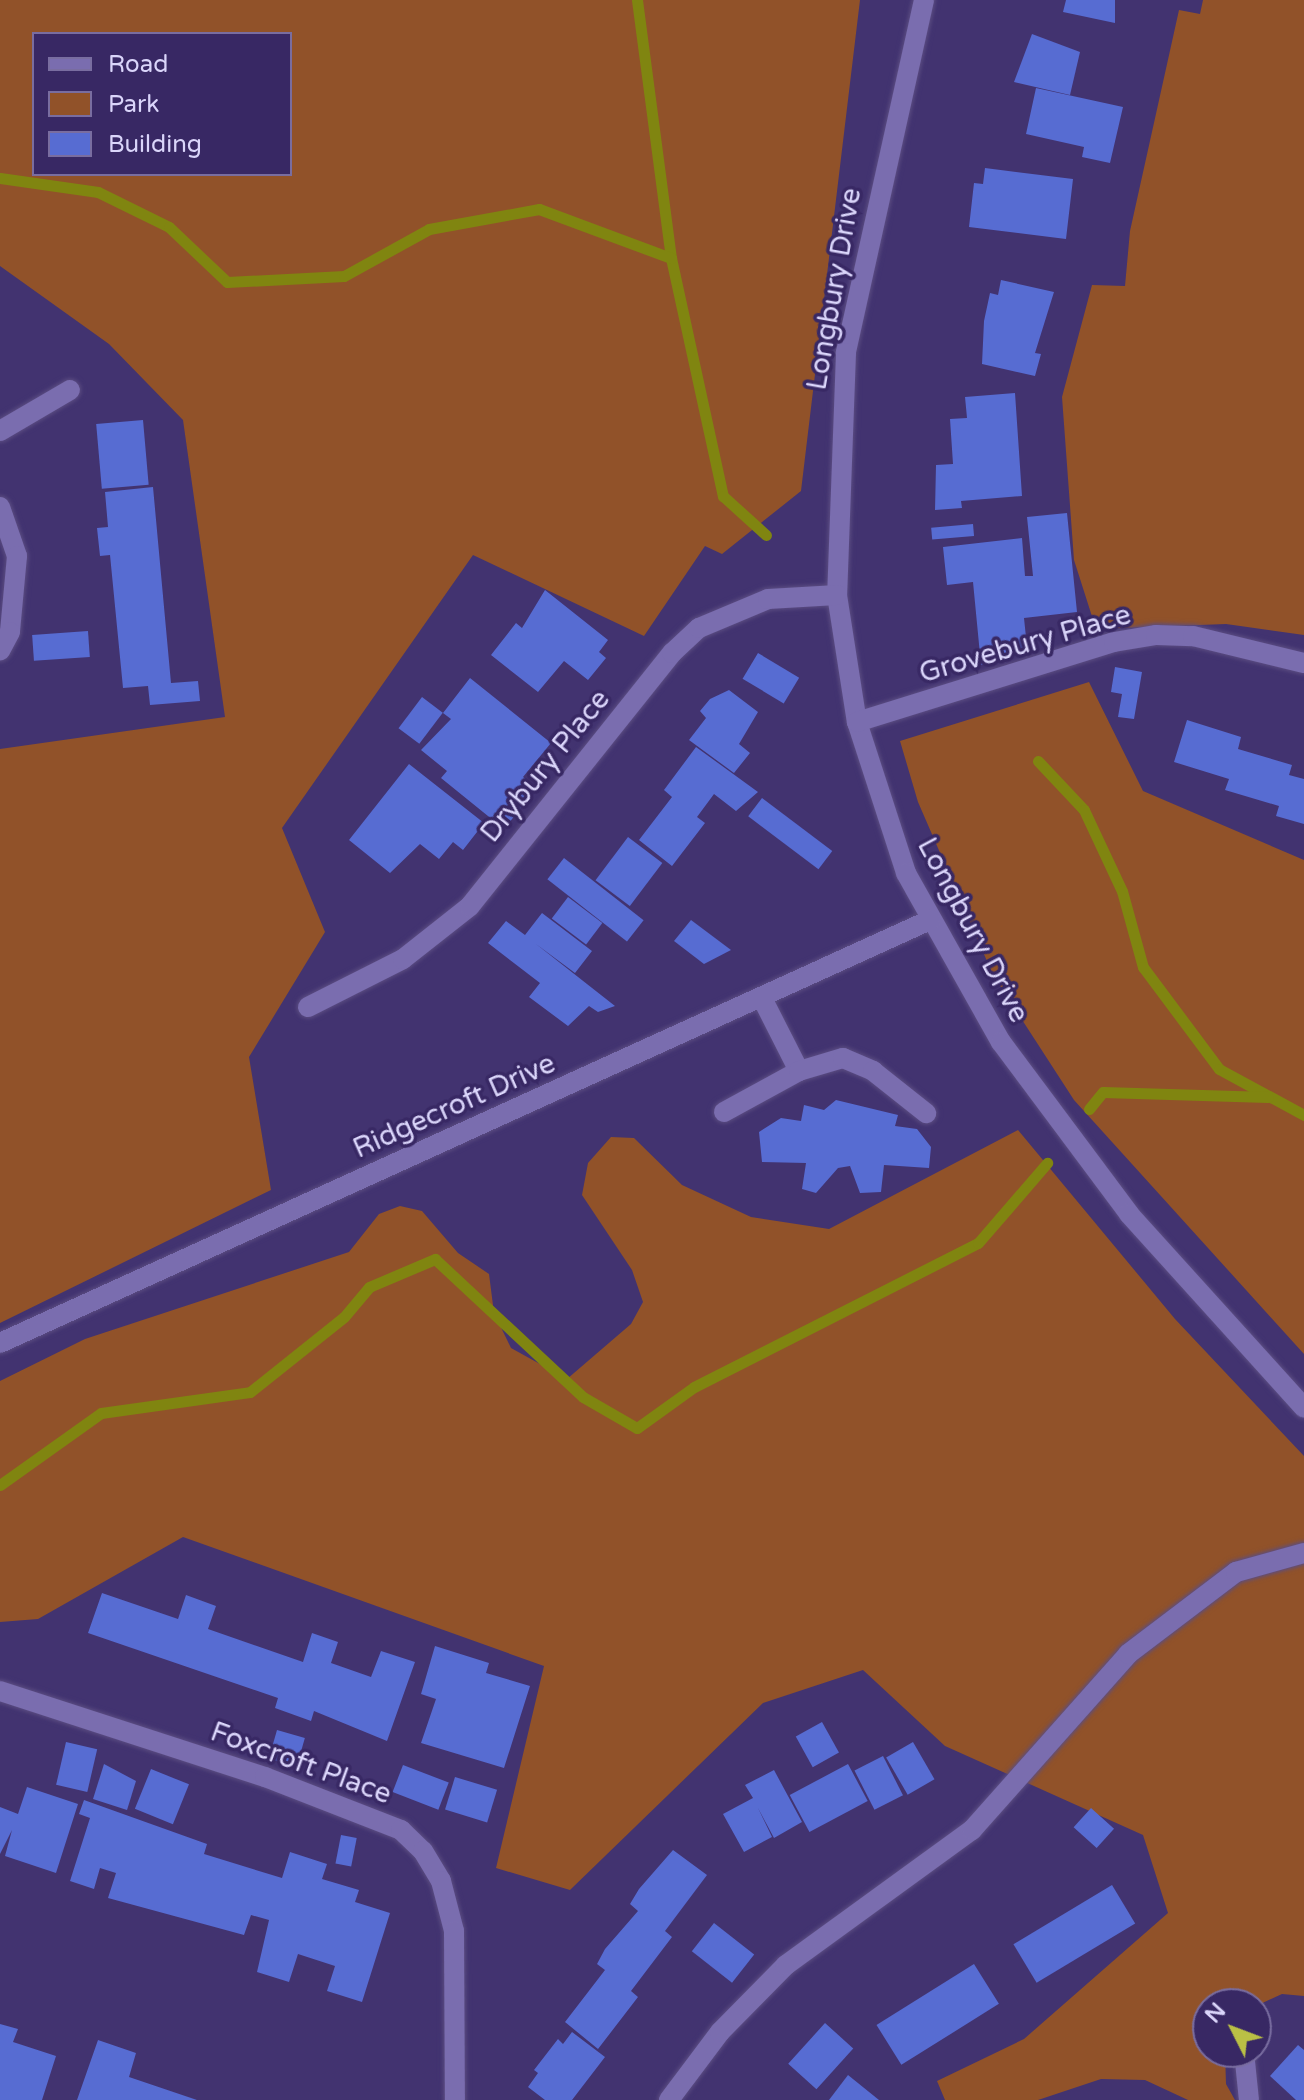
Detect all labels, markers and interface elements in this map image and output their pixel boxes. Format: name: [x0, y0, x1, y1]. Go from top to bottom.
legend: [32, 32, 292, 176]
text: Road: [108, 50, 168, 79]
text: Park: [108, 90, 159, 119]
text: Building: [108, 130, 202, 159]
street label: Longbury Drive: [800, 185, 868, 393]
street label: Grovebury Place: [915, 598, 1135, 690]
street label: Drybury Place: [473, 683, 617, 849]
street label: Longbury Drive: [910, 832, 1036, 1028]
street label: Ridgecroft Drive: [348, 1046, 560, 1166]
street label: Foxcroft Place: [206, 1715, 396, 1811]
north arrow: [1192, 1988, 1272, 2068]
text: N: [1200, 1998, 1231, 2029]

